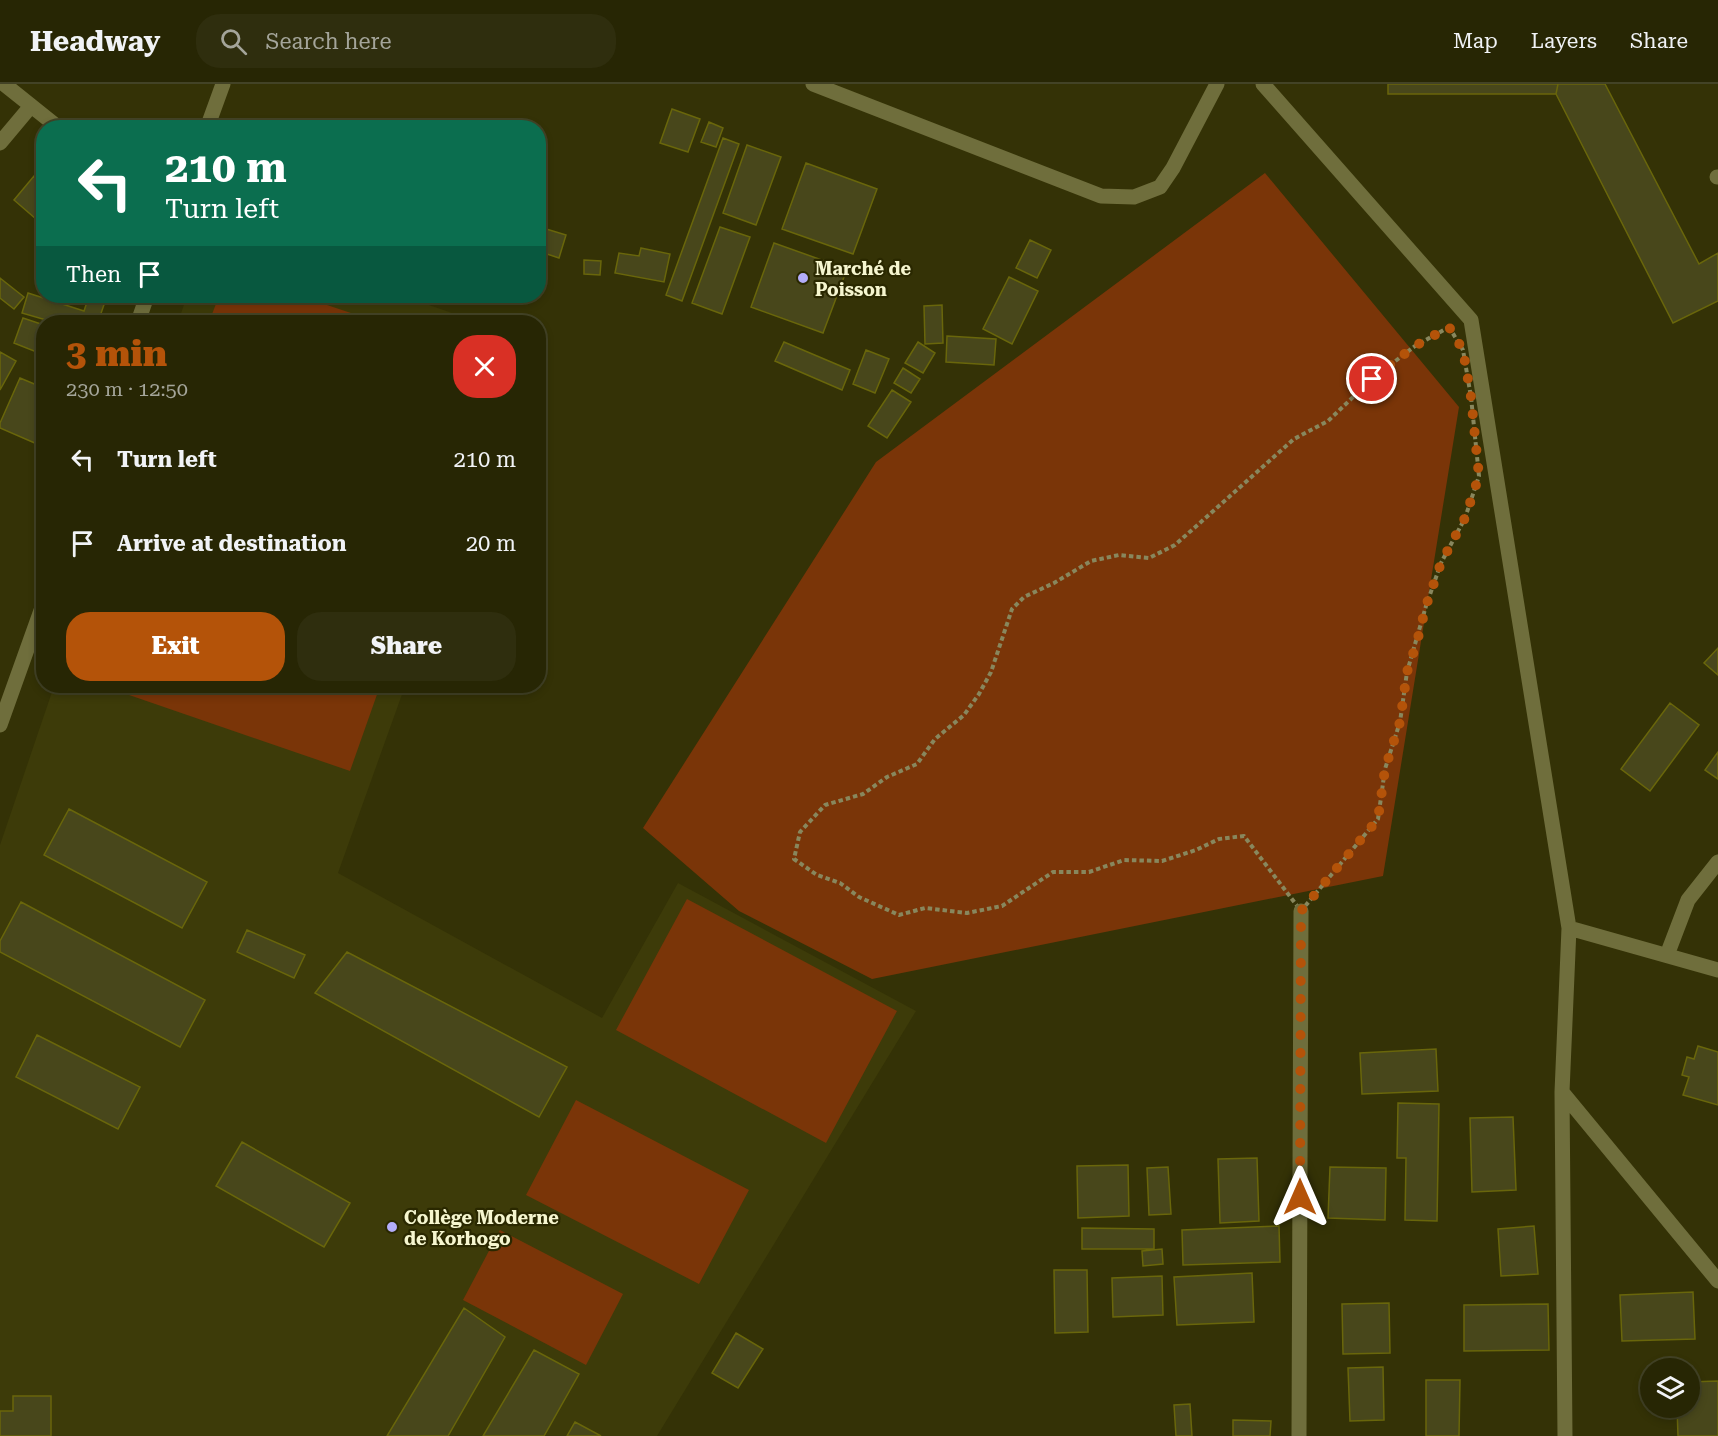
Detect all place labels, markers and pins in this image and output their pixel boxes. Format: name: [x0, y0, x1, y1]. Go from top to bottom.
place label: Marché de Poisson: [815, 258, 912, 300]
marker: Marché de Poisson: [796, 271, 810, 285]
pin: [1346, 353, 1397, 404]
place label: Collège Moderne de Korhogo: [404, 1207, 559, 1249]
marker: Collège Moderne de Korhogo: [385, 1220, 399, 1234]

